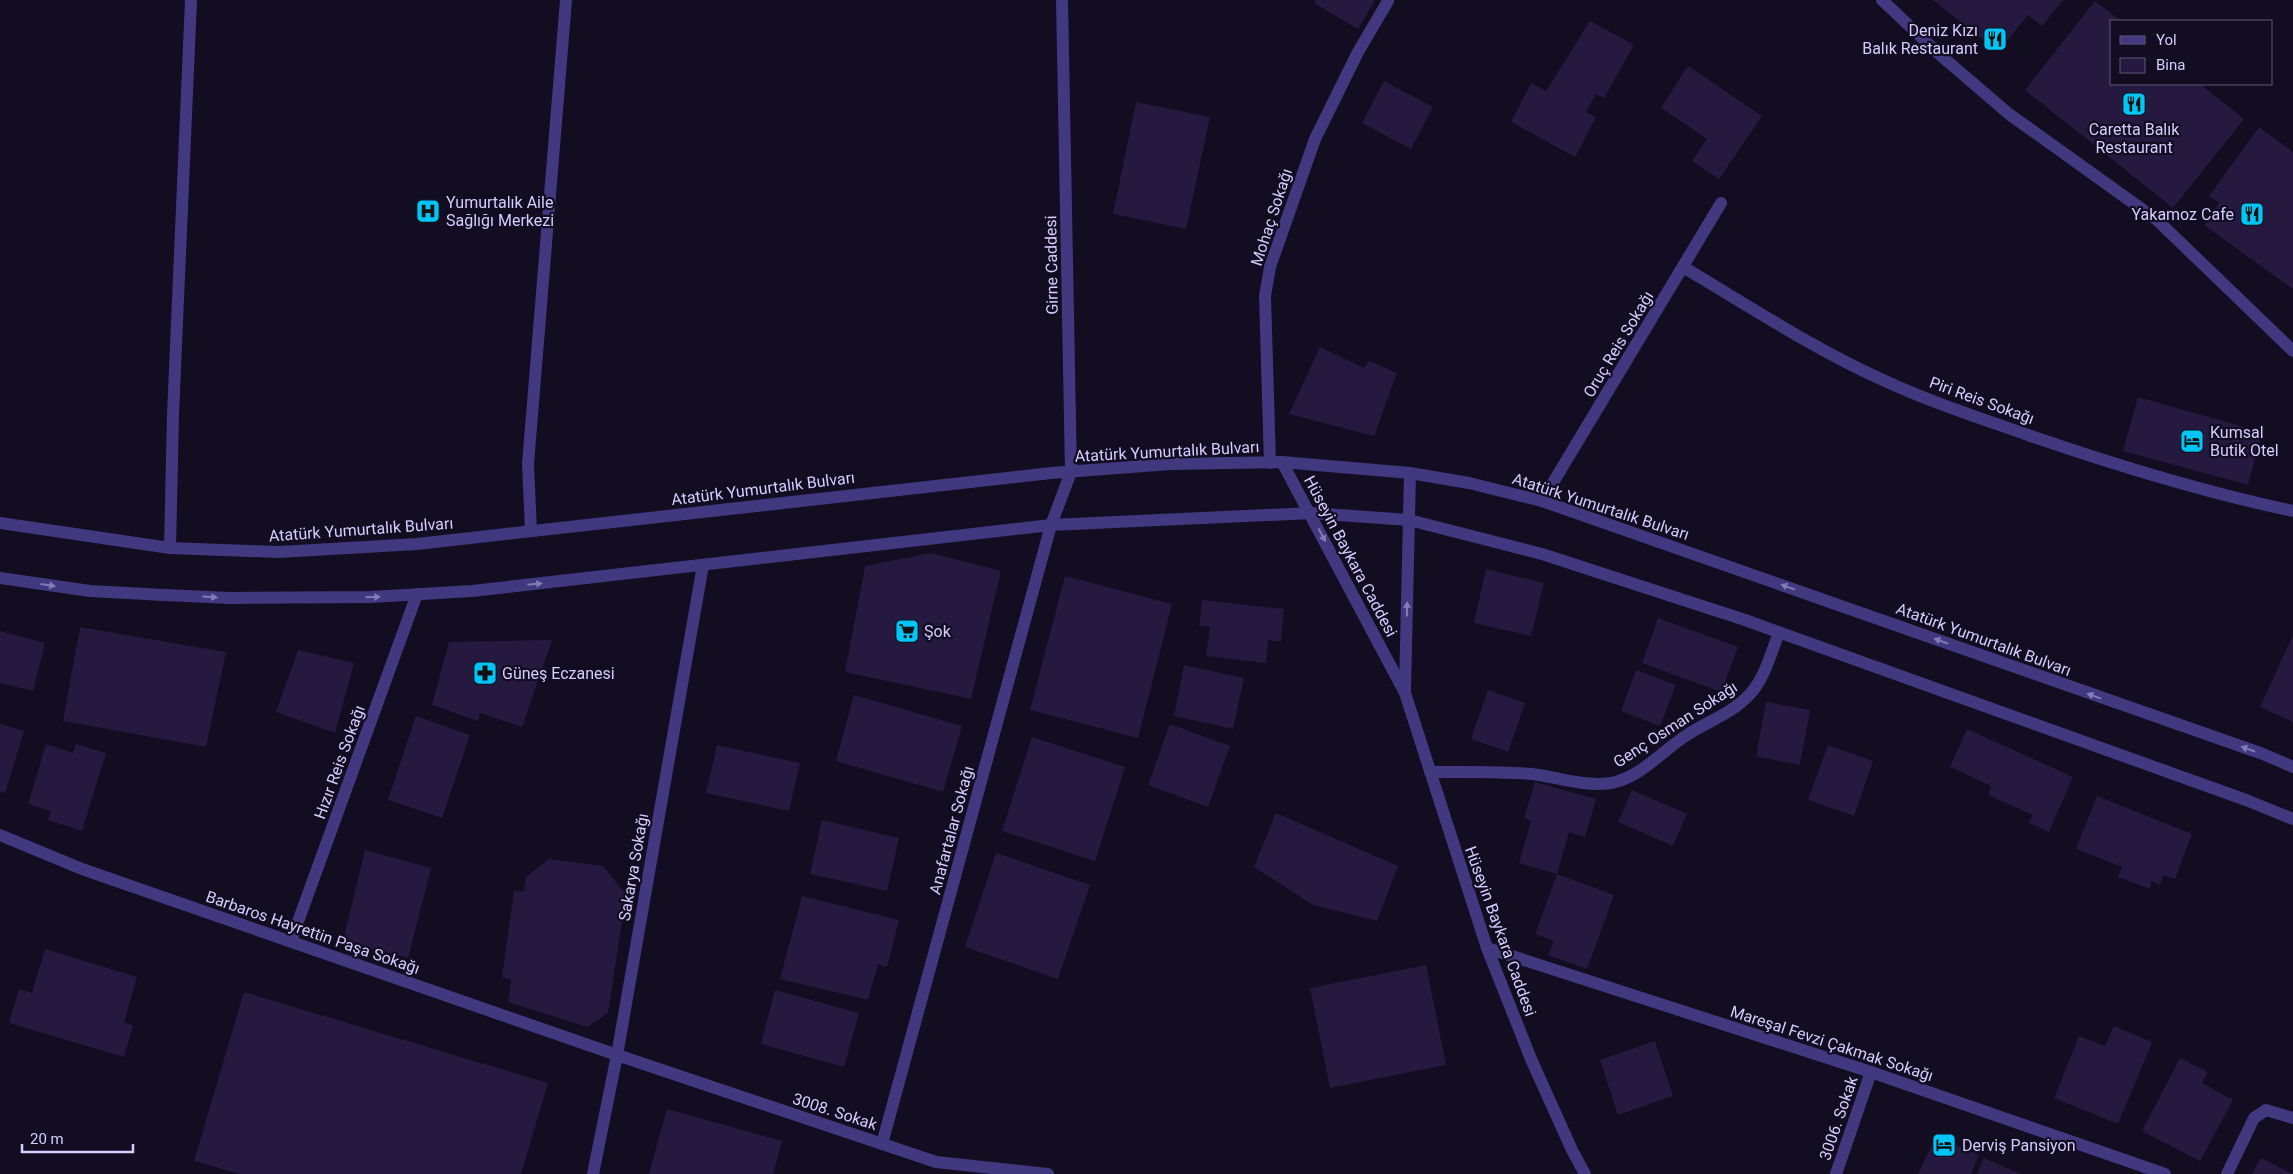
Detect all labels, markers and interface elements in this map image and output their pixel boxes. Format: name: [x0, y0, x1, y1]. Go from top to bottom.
legend: [2110, 20, 2273, 85]
place label: Deniz Kızı Balık Restaurant: [1862, 21, 1978, 58]
restaurant icon: Deniz Kızı Balık Restaurant: [1982, 26, 2008, 52]
text: Yol: [2156, 31, 2177, 49]
text: Bina: [2156, 56, 2185, 74]
restaurant icon: Caretta Balık Restaurant: [2121, 91, 2147, 117]
place label: Caretta Balık Restaurant: [2089, 120, 2180, 157]
street label: Mohaç Sokağı: [1247, 166, 1296, 268]
place label: Yumurtalık Aile Sağlığı Merkezi: [446, 193, 554, 230]
hospital icon: Yumurtalık Aile Sağlığı Merkezi: [415, 198, 441, 224]
restaurant icon: Yakamoz Cafe: [2239, 201, 2265, 227]
place label: Yakamoz Cafe: [2132, 205, 2234, 224]
street label: Girne Caddesi: [1041, 215, 1062, 315]
street label: Oruç Reis Sokağı: [1579, 288, 1658, 401]
street label: Piri Reis Sokağı: [1927, 373, 2037, 428]
place label: Kumsal Butik Otel: [2210, 423, 2279, 460]
hotel icon: Kumsal Butik Otel: [2179, 428, 2205, 454]
street label: Atatürk Yumurtalık Bulvarı: [1074, 437, 1260, 466]
street label: Atatürk Yumurtalık Bulvarı: [670, 468, 856, 509]
street label: Atatürk Yumurtalık Bulvarı: [1510, 469, 1692, 544]
street label: Hüseyin Baykara Caddesi: [1300, 472, 1401, 640]
street label: Atatürk Yumurtalık Bulvarı: [268, 514, 454, 545]
one-way arrow: [1318, 528, 1327, 542]
one-way arrow: [527, 580, 543, 588]
one-way arrow: [41, 581, 57, 589]
one-way arrow: [1780, 583, 1795, 591]
one-way arrow: [365, 593, 381, 601]
one-way arrow: [202, 594, 218, 602]
street label: Atatürk Yumurtalık Bulvarı: [1894, 599, 2074, 680]
one-way arrow: [1403, 601, 1411, 617]
supermarket icon: Şok: [894, 618, 920, 644]
place label: Şok: [924, 622, 952, 641]
one-way arrow: [1933, 637, 1948, 645]
pharmacy icon: Güneş Eczanesi: [472, 660, 498, 686]
place label: Güneş Eczanesi: [502, 664, 615, 683]
street label: Genç Osman Sokağı: [1610, 677, 1741, 772]
one-way arrow: [2086, 692, 2101, 700]
street label: Hızır Reis Sokağı: [310, 703, 369, 822]
one-way arrow: [2240, 745, 2255, 752]
street label: Anafartalar Sokağı: [925, 764, 978, 897]
street label: Sakarya Sokağı: [615, 812, 652, 922]
street label: Hüseyin Baykara Caddesi: [1461, 844, 1540, 1019]
street label: Barbaros Hayrettin Paşa Sokağı: [203, 887, 422, 978]
street label: Mareşal Fevzi Çakmak Sokağı: [1728, 1002, 1936, 1085]
street label: 3006. Sokak: [1815, 1073, 1862, 1163]
street label: 3008. Sokak: [790, 1089, 880, 1134]
scale bar: [22, 1122, 134, 1154]
text: 20 m: [30, 1130, 64, 1148]
hotel icon: Derviş Pansiyon: [1931, 1132, 1957, 1158]
place label: Derviş Pansiyon: [1962, 1136, 2076, 1155]

